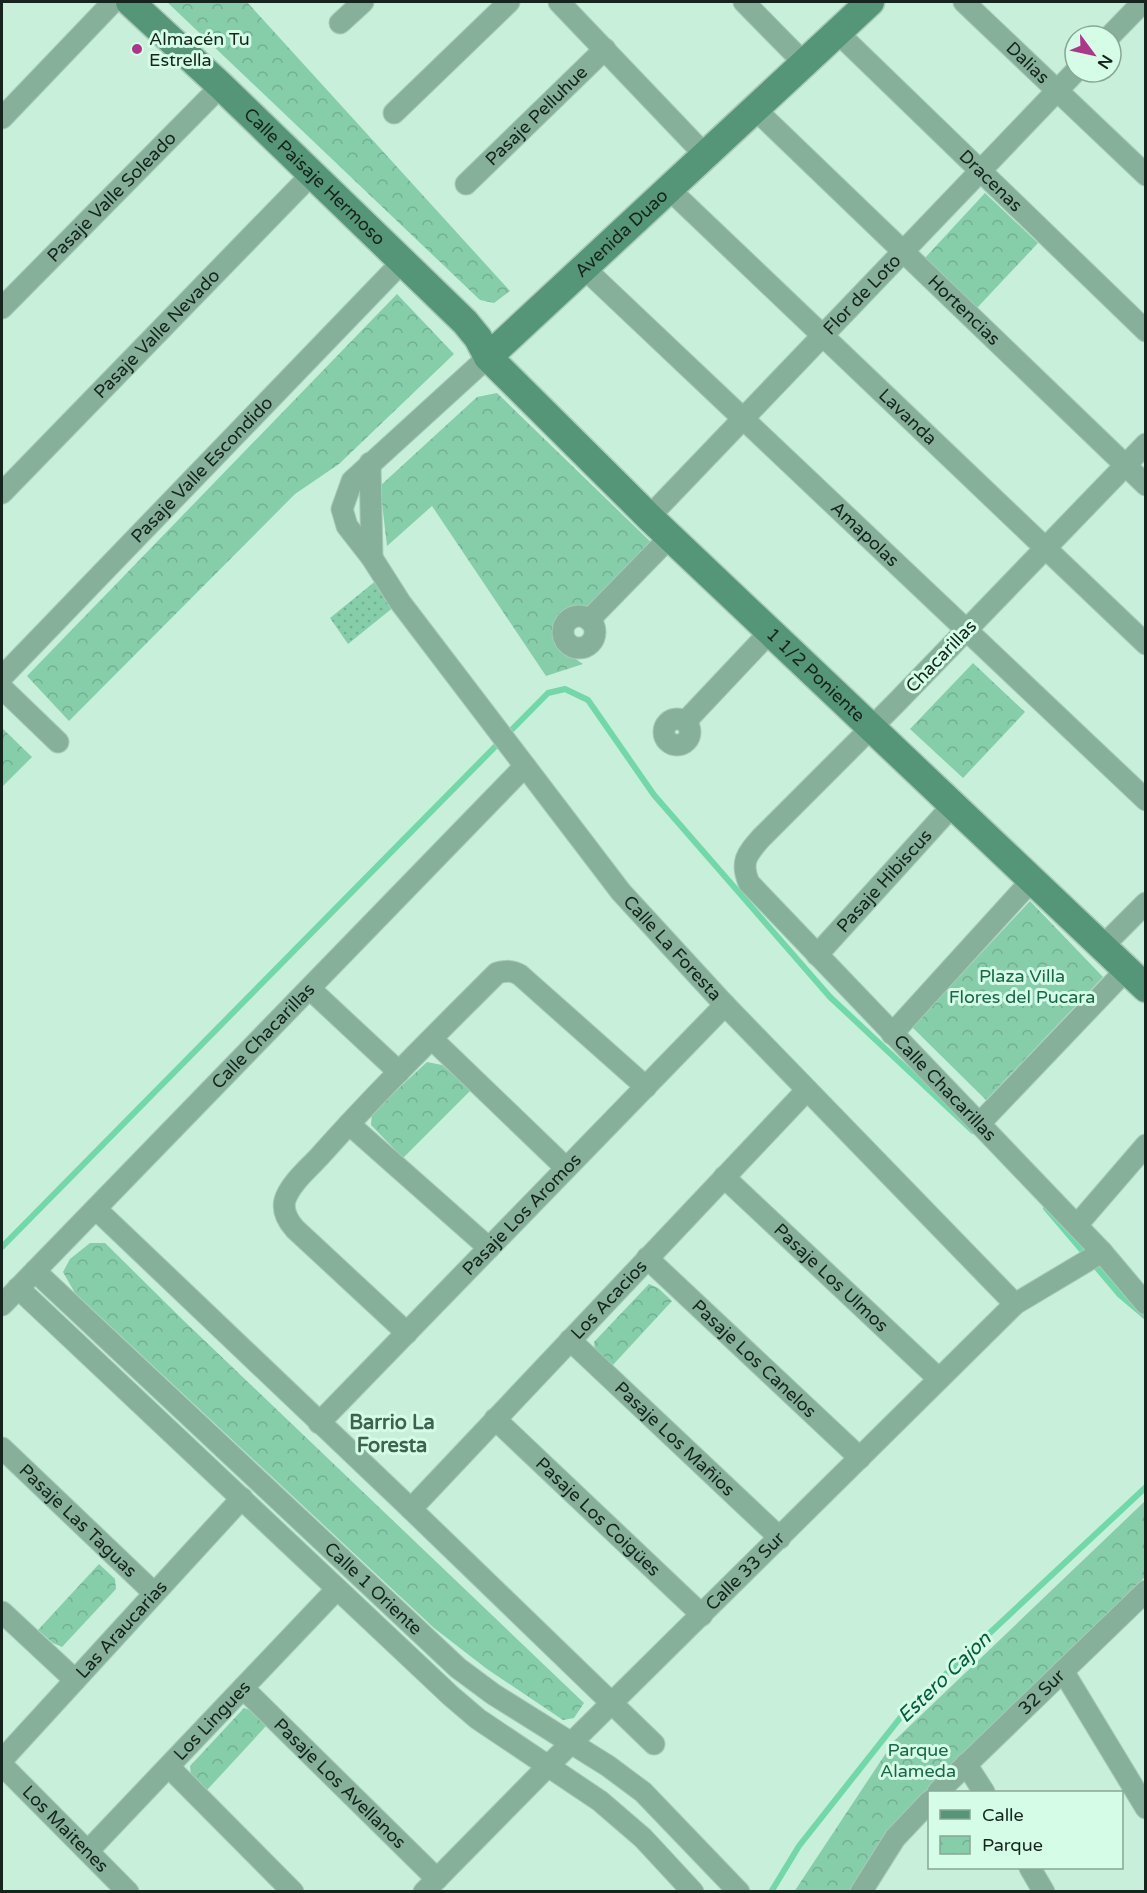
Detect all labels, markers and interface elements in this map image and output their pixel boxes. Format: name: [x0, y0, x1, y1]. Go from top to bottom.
north arrow: [1063, 24, 1123, 84]
place label: Almacén Tu Estrella: [149, 28, 250, 71]
street label: Dalias: [1002, 37, 1054, 88]
marker: Almacén Tu Estrella: [130, 42, 144, 56]
text: N: [1093, 51, 1117, 72]
street label: Pasaje Pelluhue: [481, 61, 592, 170]
street label: Calle Paisaje Hermoso: [239, 103, 390, 250]
street label: Pasaje Valle Soleado: [42, 127, 181, 267]
street label: Dracenas: [954, 145, 1027, 216]
street label: Avenida Duao: [570, 184, 673, 282]
street label: Flor de Loto: [818, 250, 906, 339]
street label: Pasaje Valle Nevado: [89, 265, 224, 403]
street label: Hortencias: [923, 270, 1005, 350]
street label: Lavanda: [874, 384, 942, 450]
street label: Pasaje Valle Escondido: [126, 392, 278, 548]
street label: Amapolas: [826, 497, 904, 571]
street label: Chacarillas: [901, 615, 981, 697]
street label: 1 1/2 Poniente: [762, 623, 870, 727]
street label: Pasaje Hibiscus: [832, 825, 937, 937]
street label: Calle La Foresta: [619, 891, 726, 1005]
park label: Plaza Villa Flores del Pucara: [949, 965, 1095, 1008]
street label: Calle Chacarillas: [207, 978, 319, 1093]
street label: Calle Chacarillas: [889, 1030, 1001, 1146]
street label: Pasaje Los Aromos: [458, 1149, 586, 1280]
street label: Pasaje Los Ulmos: [769, 1219, 893, 1337]
street label: Los Acacios: [566, 1255, 652, 1344]
street label: Pasaje Los Canelos: [687, 1295, 821, 1422]
street label: Pasaje Los Mañios: [610, 1377, 740, 1501]
district label: Barrio La Foresta: [349, 1411, 435, 1458]
street label: Pasaje Los Coigües: [531, 1452, 665, 1581]
street label: Pasaje Las Taguas: [14, 1459, 141, 1582]
street label: Calle 33 Sur: [701, 1527, 789, 1615]
street label: Calle 1 Oriente: [320, 1537, 427, 1640]
street label: Las Araucarias: [71, 1576, 172, 1683]
water label: Estero Cajon: [893, 1627, 997, 1728]
street label: 32 Sur: [1014, 1664, 1069, 1719]
street label: Los Lingues: [169, 1676, 255, 1765]
street label: Pasaje Los Avellanos: [269, 1714, 411, 1853]
park label: Parque Alameda: [880, 1739, 956, 1782]
street label: Los Maitenes: [18, 1781, 113, 1877]
legend: [928, 1791, 1123, 1869]
text: Calle: [982, 1804, 1024, 1826]
text: Parque: [982, 1834, 1043, 1856]

